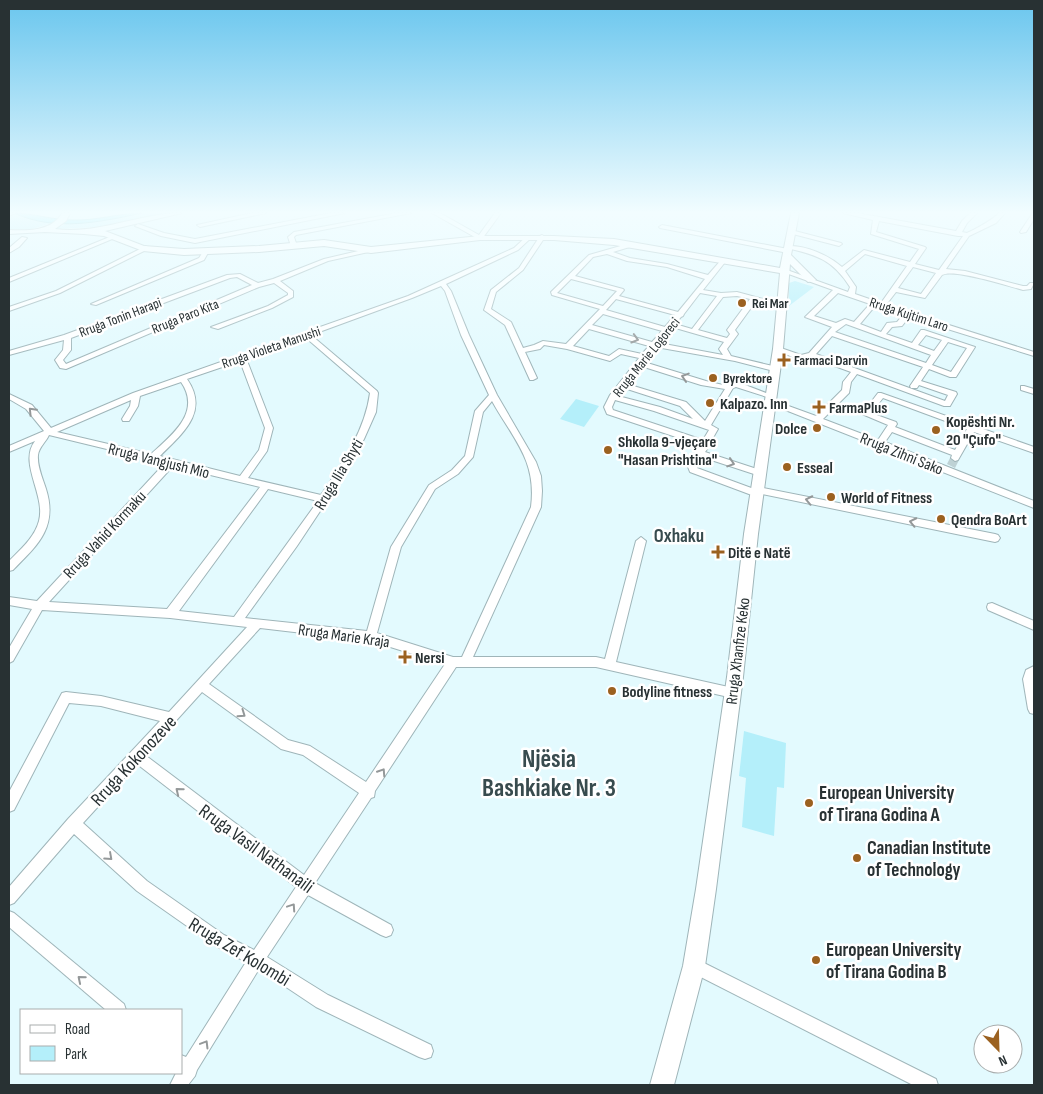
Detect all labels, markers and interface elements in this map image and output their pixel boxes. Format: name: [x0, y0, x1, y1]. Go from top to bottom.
street label: Rruga Tonin Harapi: [77, 294, 164, 341]
street label: Rruga Kujtim Laro: [867, 294, 951, 335]
street label: Rruga Paro Kita: [149, 295, 221, 338]
place label: Rei Mar: [752, 295, 789, 312]
marker: Rei Mar: [736, 297, 748, 309]
street label: Rruga Marie Logoreci: [609, 314, 684, 400]
street label: Rruga Violeta Manushi: [220, 323, 323, 372]
one-way arrow: [630, 334, 638, 344]
place label: Farmaci Darvin: [794, 352, 868, 369]
marker: Farmaci Darvin: [778, 354, 790, 366]
place label: Byrektore: [723, 370, 772, 387]
marker: Byrektore: [707, 372, 719, 384]
one-way arrow: [681, 373, 689, 383]
place label: Kalpazo. Inn: [720, 395, 788, 414]
marker: Kalpazo. Inn: [704, 397, 716, 409]
place label: FarmaPlus: [829, 399, 887, 418]
marker: FarmaPlus: [813, 401, 825, 413]
one-way arrow: [29, 408, 38, 417]
place label: Kopështi Nr. 20 "Çufo": [946, 413, 1015, 450]
place label: Dolce: [775, 420, 807, 439]
marker: Dolce: [811, 422, 823, 434]
marker: Kopështi Nr. 20 "Çufo": [930, 424, 942, 436]
street label: Rruga Zihni Sako: [857, 429, 946, 480]
place label: Shkolla 9-vjeçare "Hasan Prishtina": [618, 433, 717, 470]
street label: Rruga Ilia Shyti: [311, 436, 368, 514]
street label: Rruga Vangjush Mio: [106, 440, 211, 483]
marker: Shkolla 9-vjeçare "Hasan Prishtina": [602, 444, 614, 456]
one-way arrow: [726, 457, 734, 467]
place label: Esseal: [797, 459, 833, 478]
marker: Esseal: [781, 461, 793, 473]
street label: Rruga Vahid Kormaku: [60, 487, 151, 583]
place label: World of Fitness: [841, 489, 932, 508]
marker: World of Fitness: [825, 491, 837, 503]
one-way arrow: [805, 495, 814, 506]
place label: Qendra BoArt: [951, 511, 1027, 530]
marker: Qendra BoArt: [935, 513, 947, 525]
one-way arrow: [908, 517, 917, 527]
district label: Oxhaku: [654, 525, 704, 548]
place label: Ditë e Natë: [728, 544, 791, 563]
marker: Ditë e Natë: [712, 546, 724, 558]
street label: Rruga Xhanfize Keko: [723, 597, 754, 706]
street label: Rruga Marie Kraja: [297, 621, 391, 652]
place label: Nersi: [415, 649, 445, 668]
marker: Nersi: [399, 651, 411, 663]
place label: Bodyline fitness: [622, 683, 712, 702]
marker: Bodyline fitness: [606, 685, 618, 697]
one-way arrow: [236, 708, 246, 717]
street label: Rruga Kokonozeve: [86, 711, 182, 811]
district label: Njësia Bashkiake Nr. 3: [482, 744, 616, 804]
one-way arrow: [376, 768, 385, 778]
place label: European University of Tirana Godina A: [819, 782, 954, 827]
one-way arrow: [176, 787, 185, 796]
marker: European University of Tirana Godina A: [803, 797, 815, 809]
street label: Rruga Vasil Nathanaili: [194, 800, 318, 899]
place label: Canadian Institute of Technology: [867, 837, 991, 882]
one-way arrow: [104, 851, 113, 860]
marker: Canadian Institute of Technology: [851, 852, 863, 864]
one-way arrow: [286, 903, 295, 913]
street label: Rruga Zef Kolombi: [184, 913, 294, 992]
place label: European University of Tirana Godina B: [826, 939, 961, 984]
marker: European University of Tirana Godina B: [810, 954, 822, 966]
one-way arrow: [78, 976, 87, 985]
legend: [20, 1009, 182, 1074]
text: Road: [65, 1020, 90, 1039]
north arrow: [973, 1024, 1023, 1074]
one-way arrow: [198, 1041, 208, 1050]
text: Park: [65, 1045, 87, 1064]
text: N: [996, 1051, 1010, 1070]

